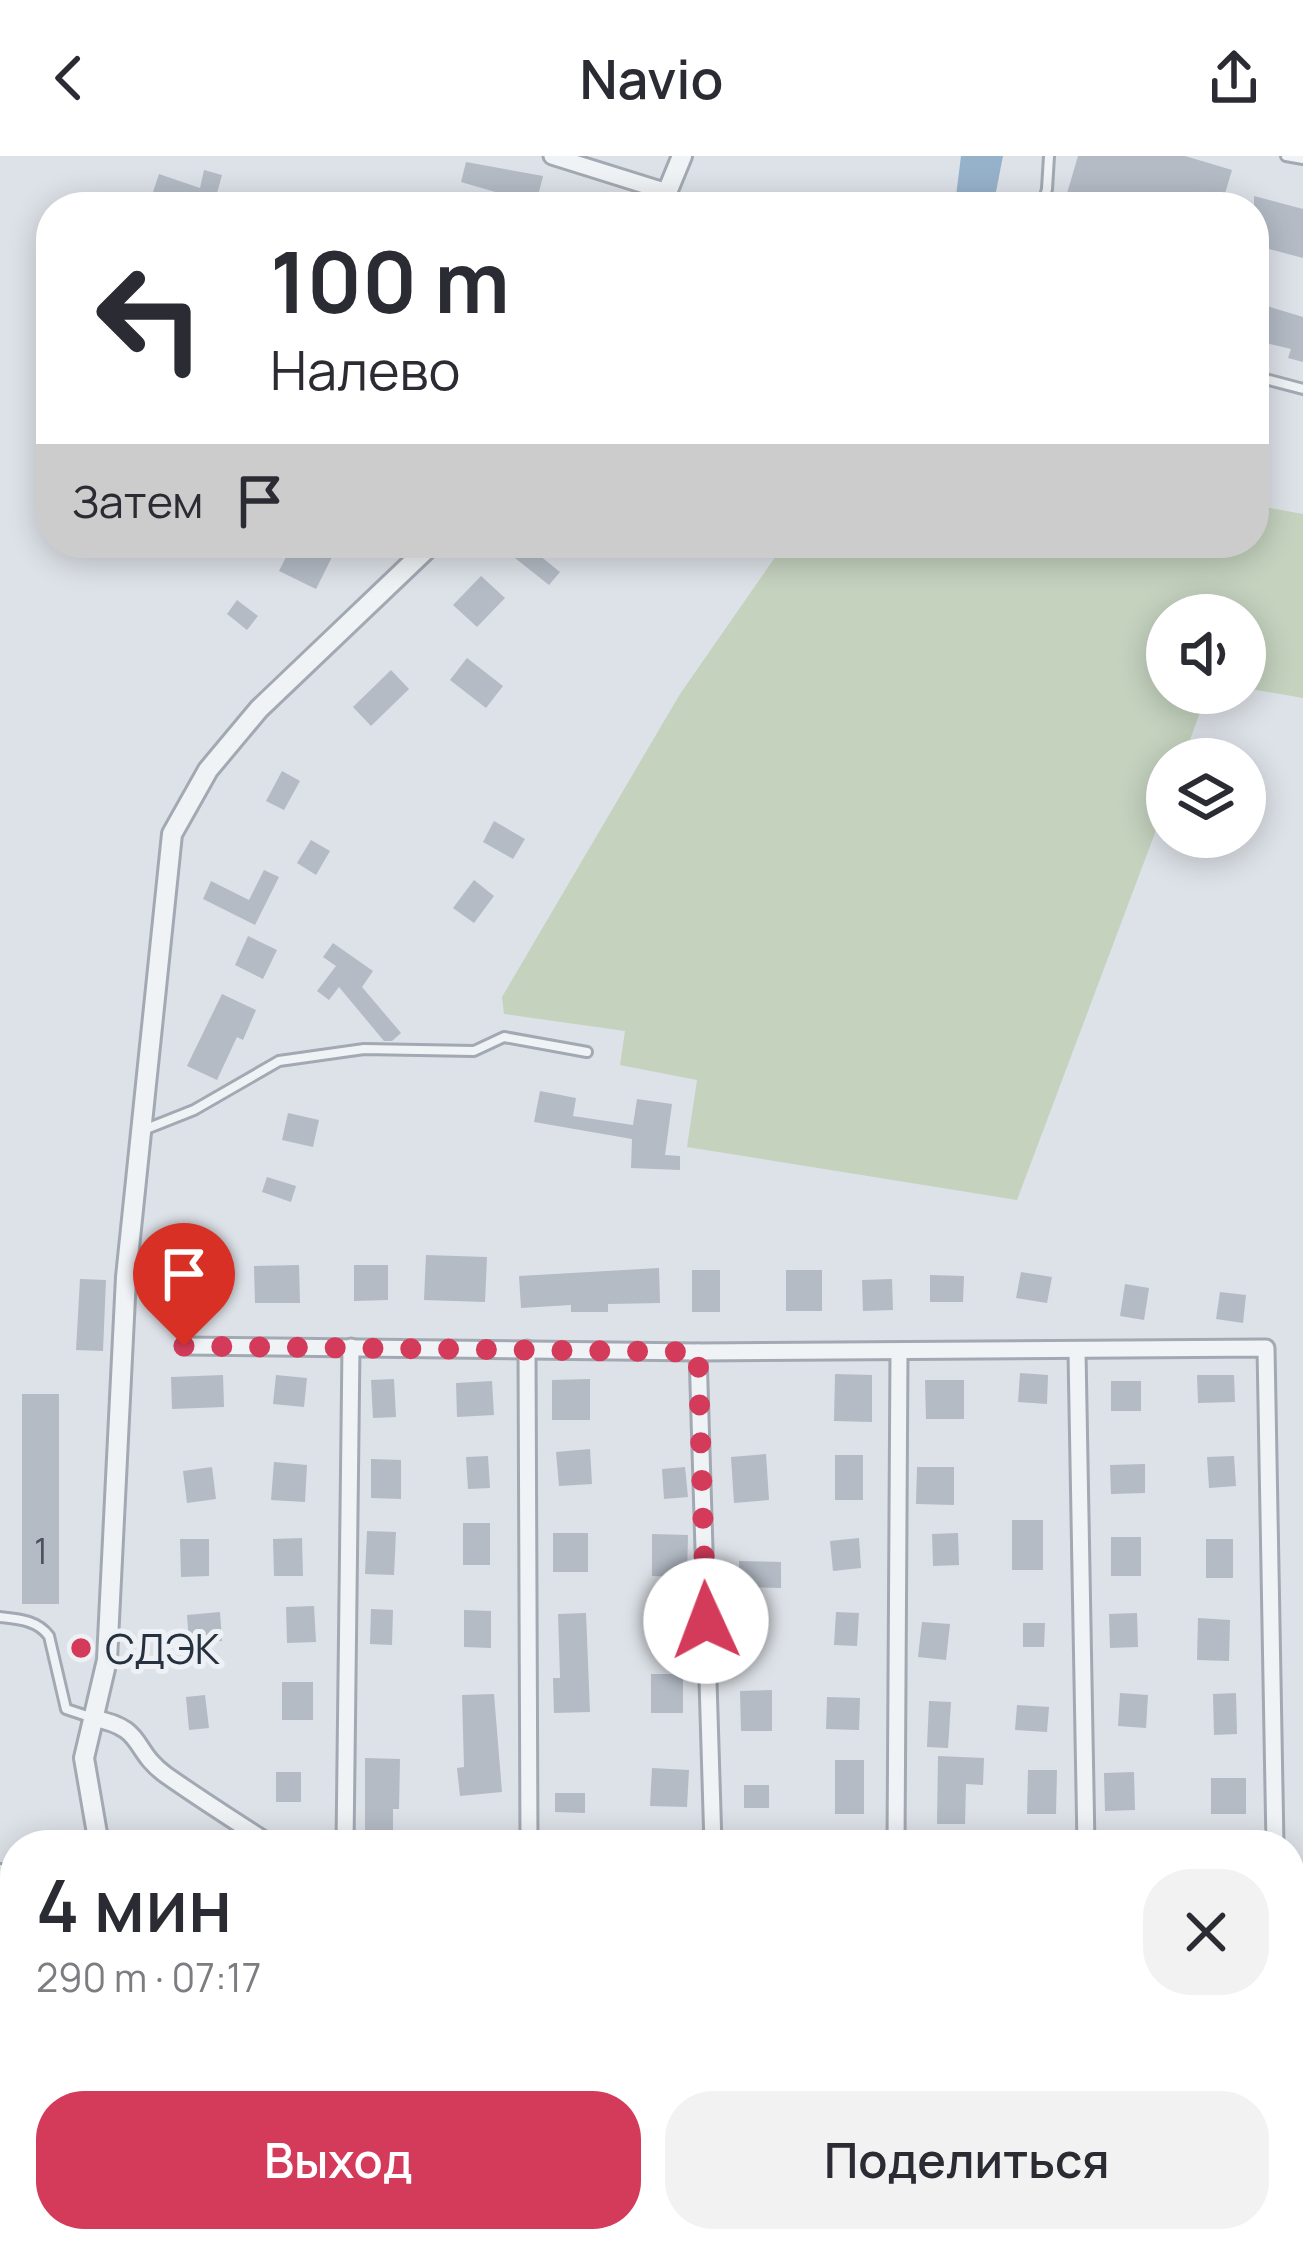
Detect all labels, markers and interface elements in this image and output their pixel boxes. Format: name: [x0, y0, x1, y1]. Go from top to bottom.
text: Navio: [579, 41, 724, 115]
icon: back: [36, 45, 102, 111]
icon: share: [1201, 45, 1267, 111]
text: 100 m: [270, 223, 510, 338]
icon: left: [72, 240, 228, 396]
text: Налево: [270, 332, 460, 406]
icon: arrive: [227, 468, 293, 534]
text: Затем: [72, 470, 203, 532]
map controls: [1146, 594, 1266, 858]
button: sound: [1146, 594, 1266, 714]
button: layers: [1146, 738, 1266, 858]
pin: [133, 1223, 235, 1346]
icon: arrive: [151, 1241, 217, 1307]
house number: 1: [34, 1526, 48, 1575]
position arrow: [643, 1558, 769, 1684]
place label: СДЭК: [105, 1619, 220, 1677]
marker: СДЭК: [68, 1635, 94, 1661]
text: 4 мин: [36, 1855, 232, 1954]
button: close: [1143, 1869, 1269, 1995]
text: 290 m · 07:17: [36, 1950, 261, 2004]
button: Выход: [36, 2091, 641, 2229]
button: Поделиться: [665, 2091, 1269, 2229]

